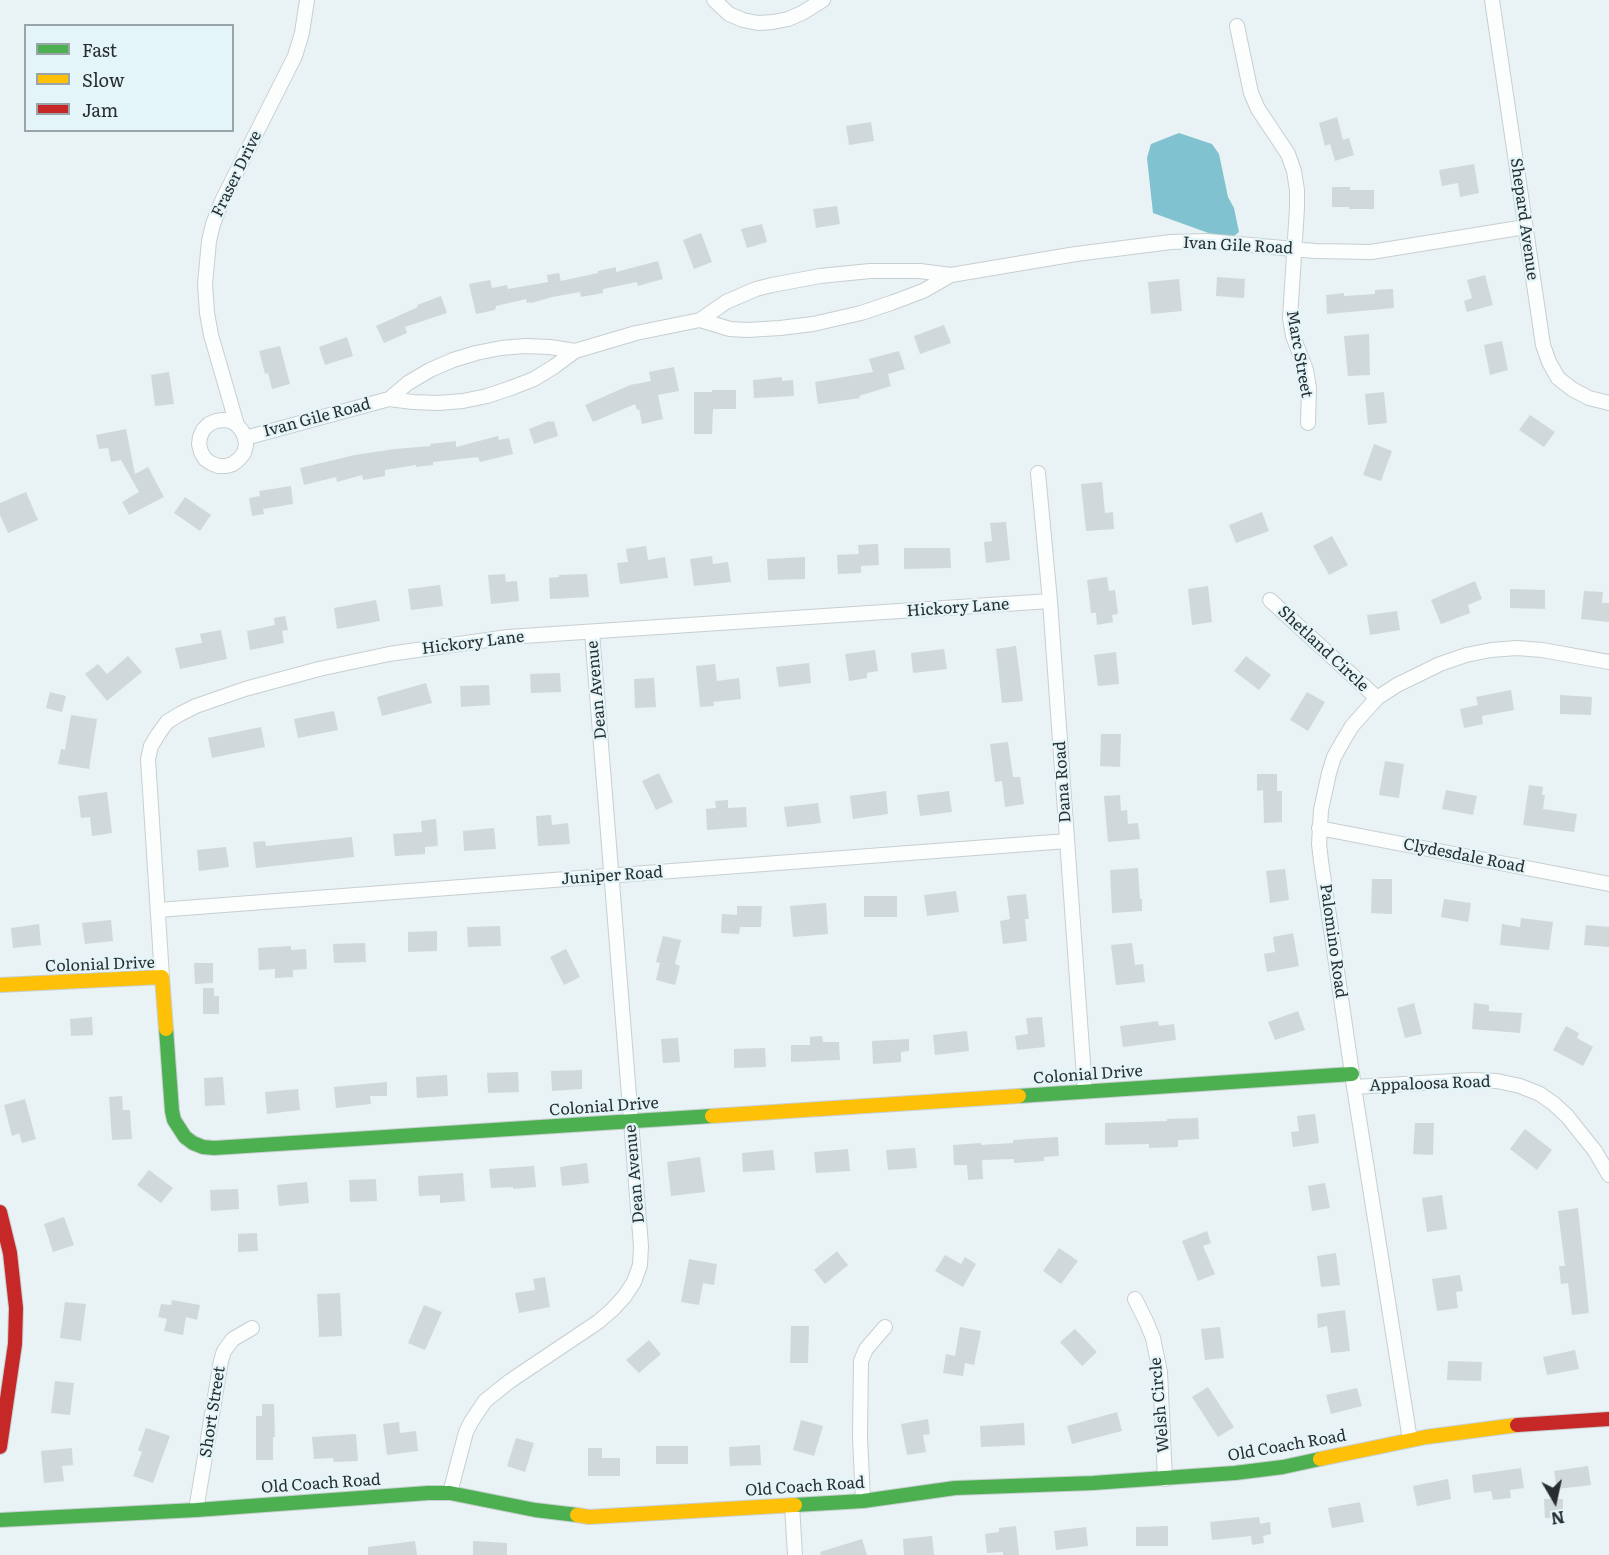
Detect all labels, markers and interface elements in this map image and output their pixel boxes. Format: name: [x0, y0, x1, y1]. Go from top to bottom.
legend: [24, 24, 234, 132]
text: Fast: [82, 36, 117, 63]
text: Slow: [82, 66, 124, 93]
text: Jam: [82, 96, 118, 123]
street label: Fraser Drive: [208, 128, 266, 220]
street label: Shepard Avenue: [1506, 157, 1542, 281]
street label: Ivan Gile Road: [1182, 234, 1294, 258]
street label: Marc Street: [1282, 309, 1316, 399]
street label: Ivan Gile Road: [261, 394, 373, 442]
street label: Hickory Lane: [906, 595, 1010, 621]
street label: Shetland Circle: [1274, 602, 1372, 696]
street label: Hickory Lane: [421, 627, 525, 659]
street label: Dean Avenue: [583, 640, 611, 740]
street label: Dana Road: [1051, 740, 1075, 824]
street label: Clydesdale Road: [1401, 835, 1527, 877]
street label: Juniper Road: [560, 863, 664, 889]
street label: Palomino Road: [1315, 883, 1351, 999]
street label: Colonial Drive: [45, 953, 155, 977]
street label: Colonial Drive: [1033, 1062, 1143, 1088]
street label: Appaloosa Road: [1369, 1072, 1491, 1096]
street label: Colonial Drive: [549, 1094, 659, 1120]
street label: Dean Avenue: [621, 1124, 649, 1224]
street label: Welsh Circle: [1146, 1356, 1174, 1454]
street label: Short Street: [196, 1365, 230, 1459]
street label: Old Coach Road: [1226, 1426, 1348, 1466]
street label: Old Coach Road: [261, 1470, 381, 1498]
north arrow: [1525, 1471, 1585, 1531]
street label: Old Coach Road: [745, 1473, 865, 1501]
text: N: [1549, 1506, 1566, 1532]

